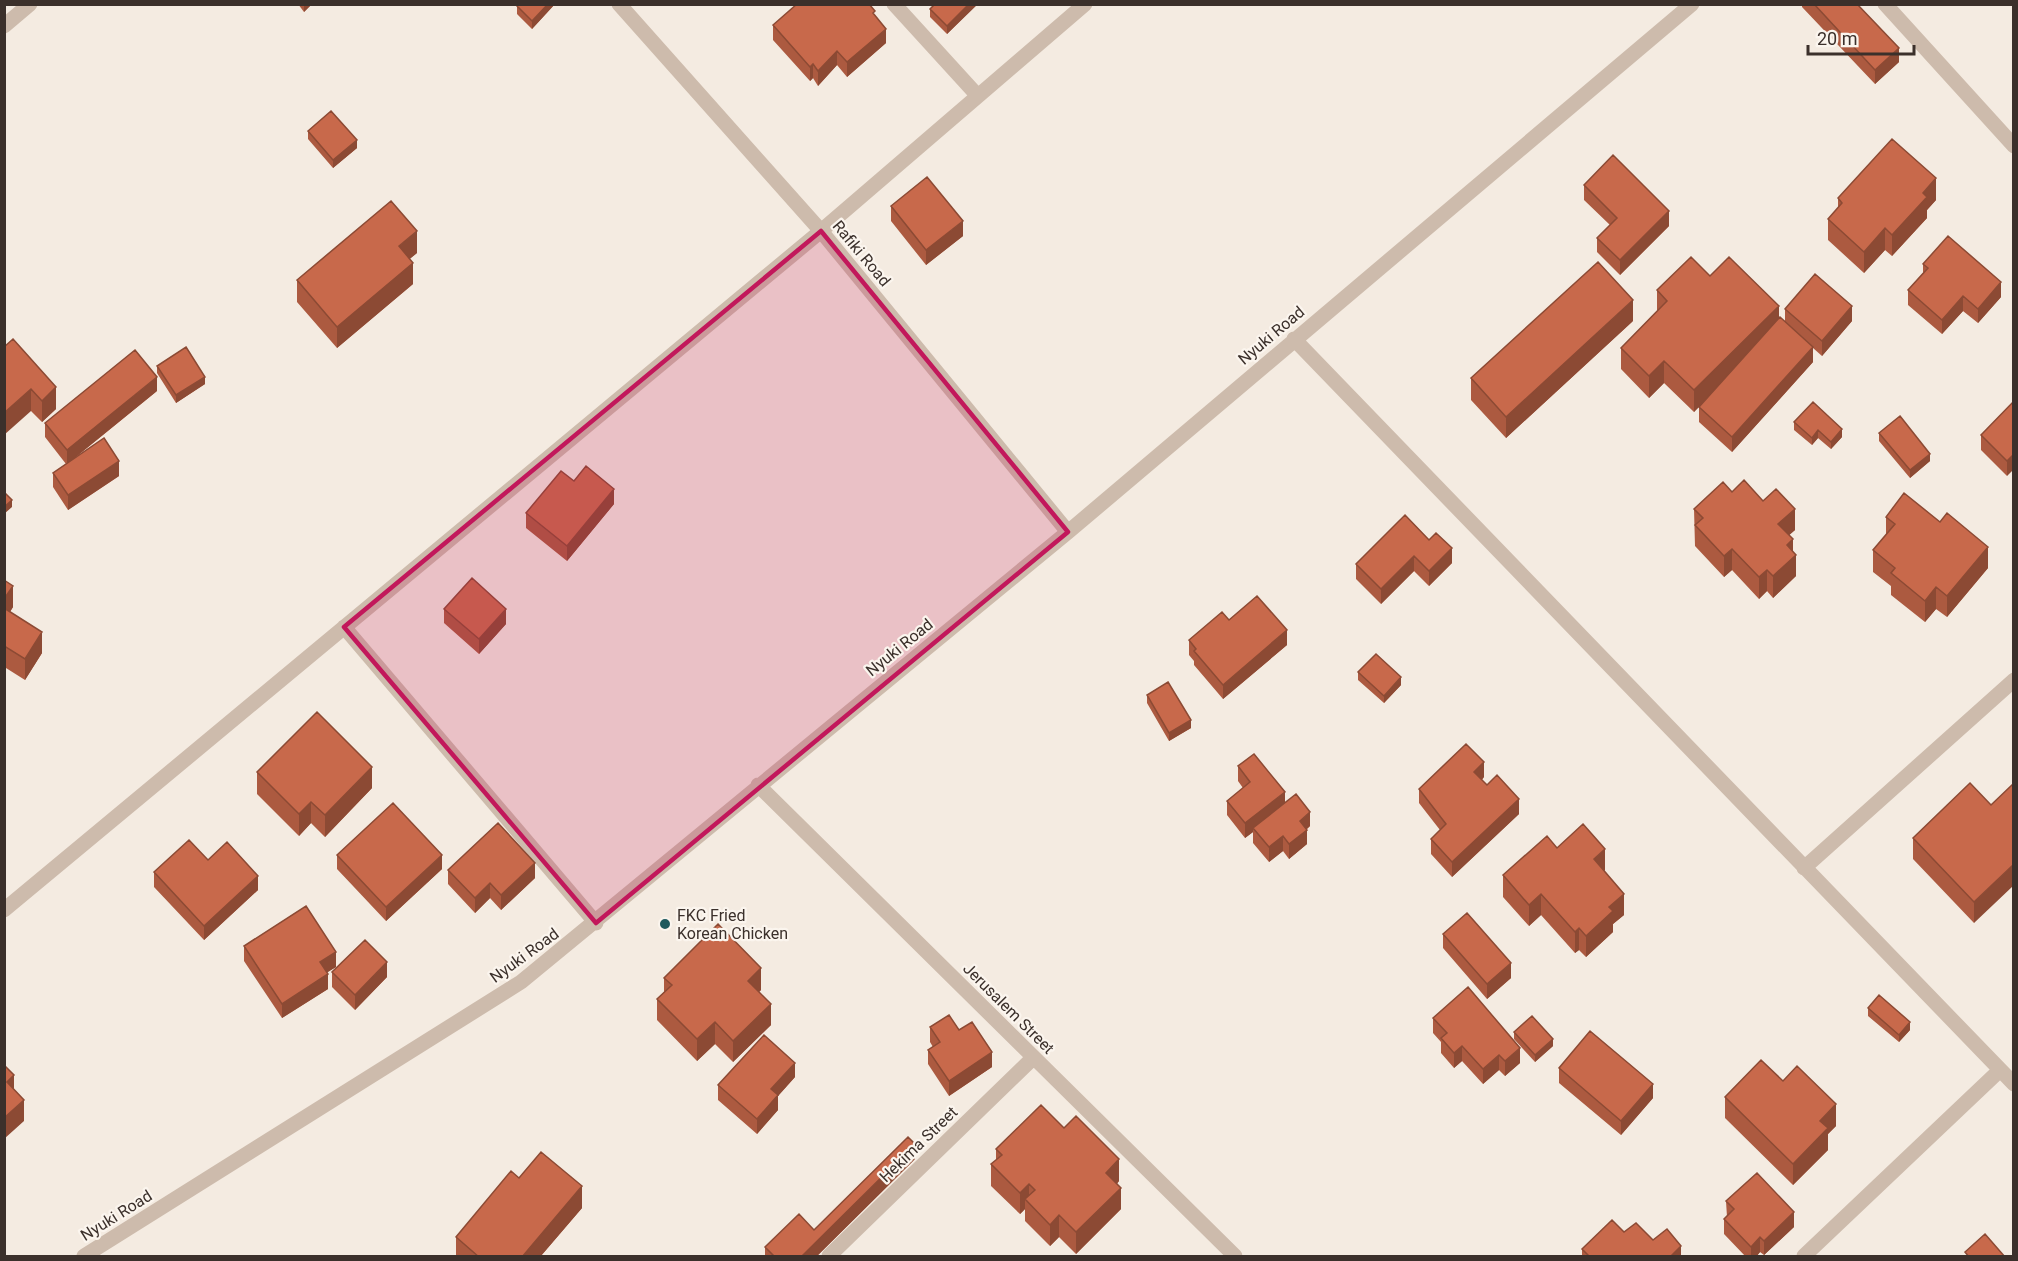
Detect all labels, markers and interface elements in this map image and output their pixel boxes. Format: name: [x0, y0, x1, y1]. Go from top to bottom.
scale bar: [1808, 18, 1914, 56]
text: 20 m: [1817, 28, 1857, 49]
street label: Rafiki Road: [829, 217, 895, 290]
street label: Nyuki Road: [1234, 302, 1308, 369]
street label: Nyuki Road: [862, 615, 937, 680]
place label: FKC Fried Korean Chicken: [677, 906, 788, 943]
marker: FKC Fried Korean Chicken: [658, 917, 672, 931]
street label: Nyuki Road: [486, 924, 562, 987]
street label: Jerusalem Street: [959, 959, 1058, 1058]
street label: Hekima Street: [875, 1103, 961, 1186]
street label: Nyuki Road: [77, 1186, 155, 1245]

